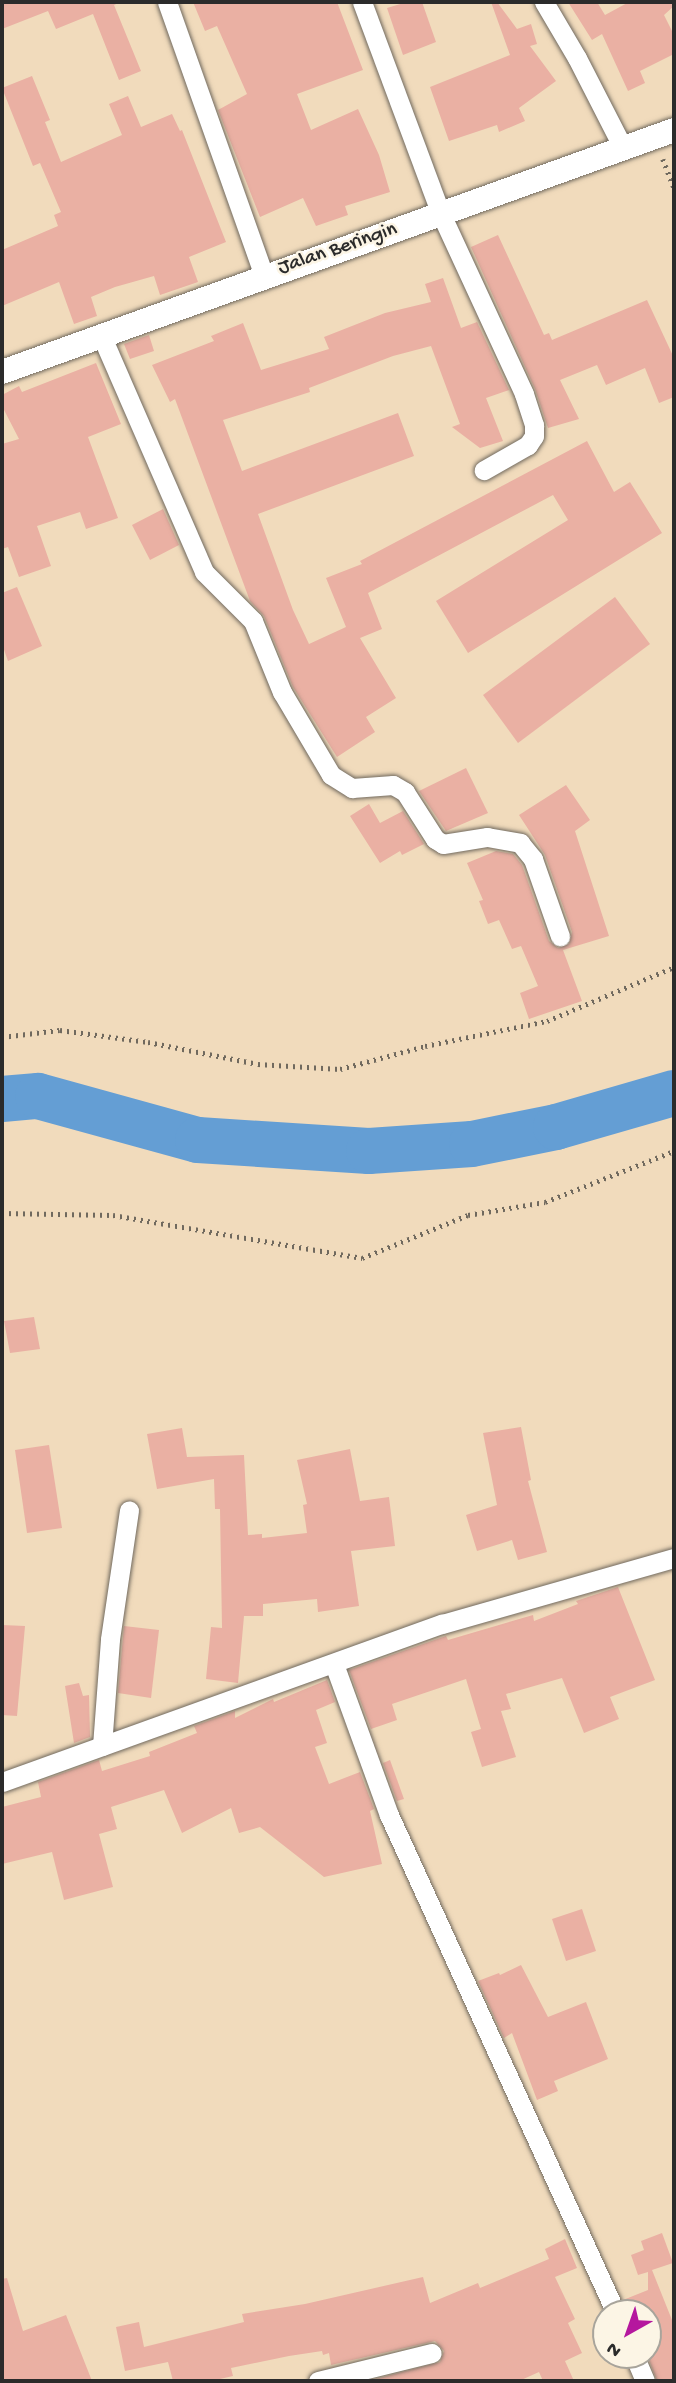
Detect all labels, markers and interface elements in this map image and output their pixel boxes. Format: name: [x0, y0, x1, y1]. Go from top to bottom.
street label: Jalan Beringin: [275, 218, 401, 282]
north arrow: [592, 2299, 662, 2369]
text: N: [602, 2336, 627, 2362]

